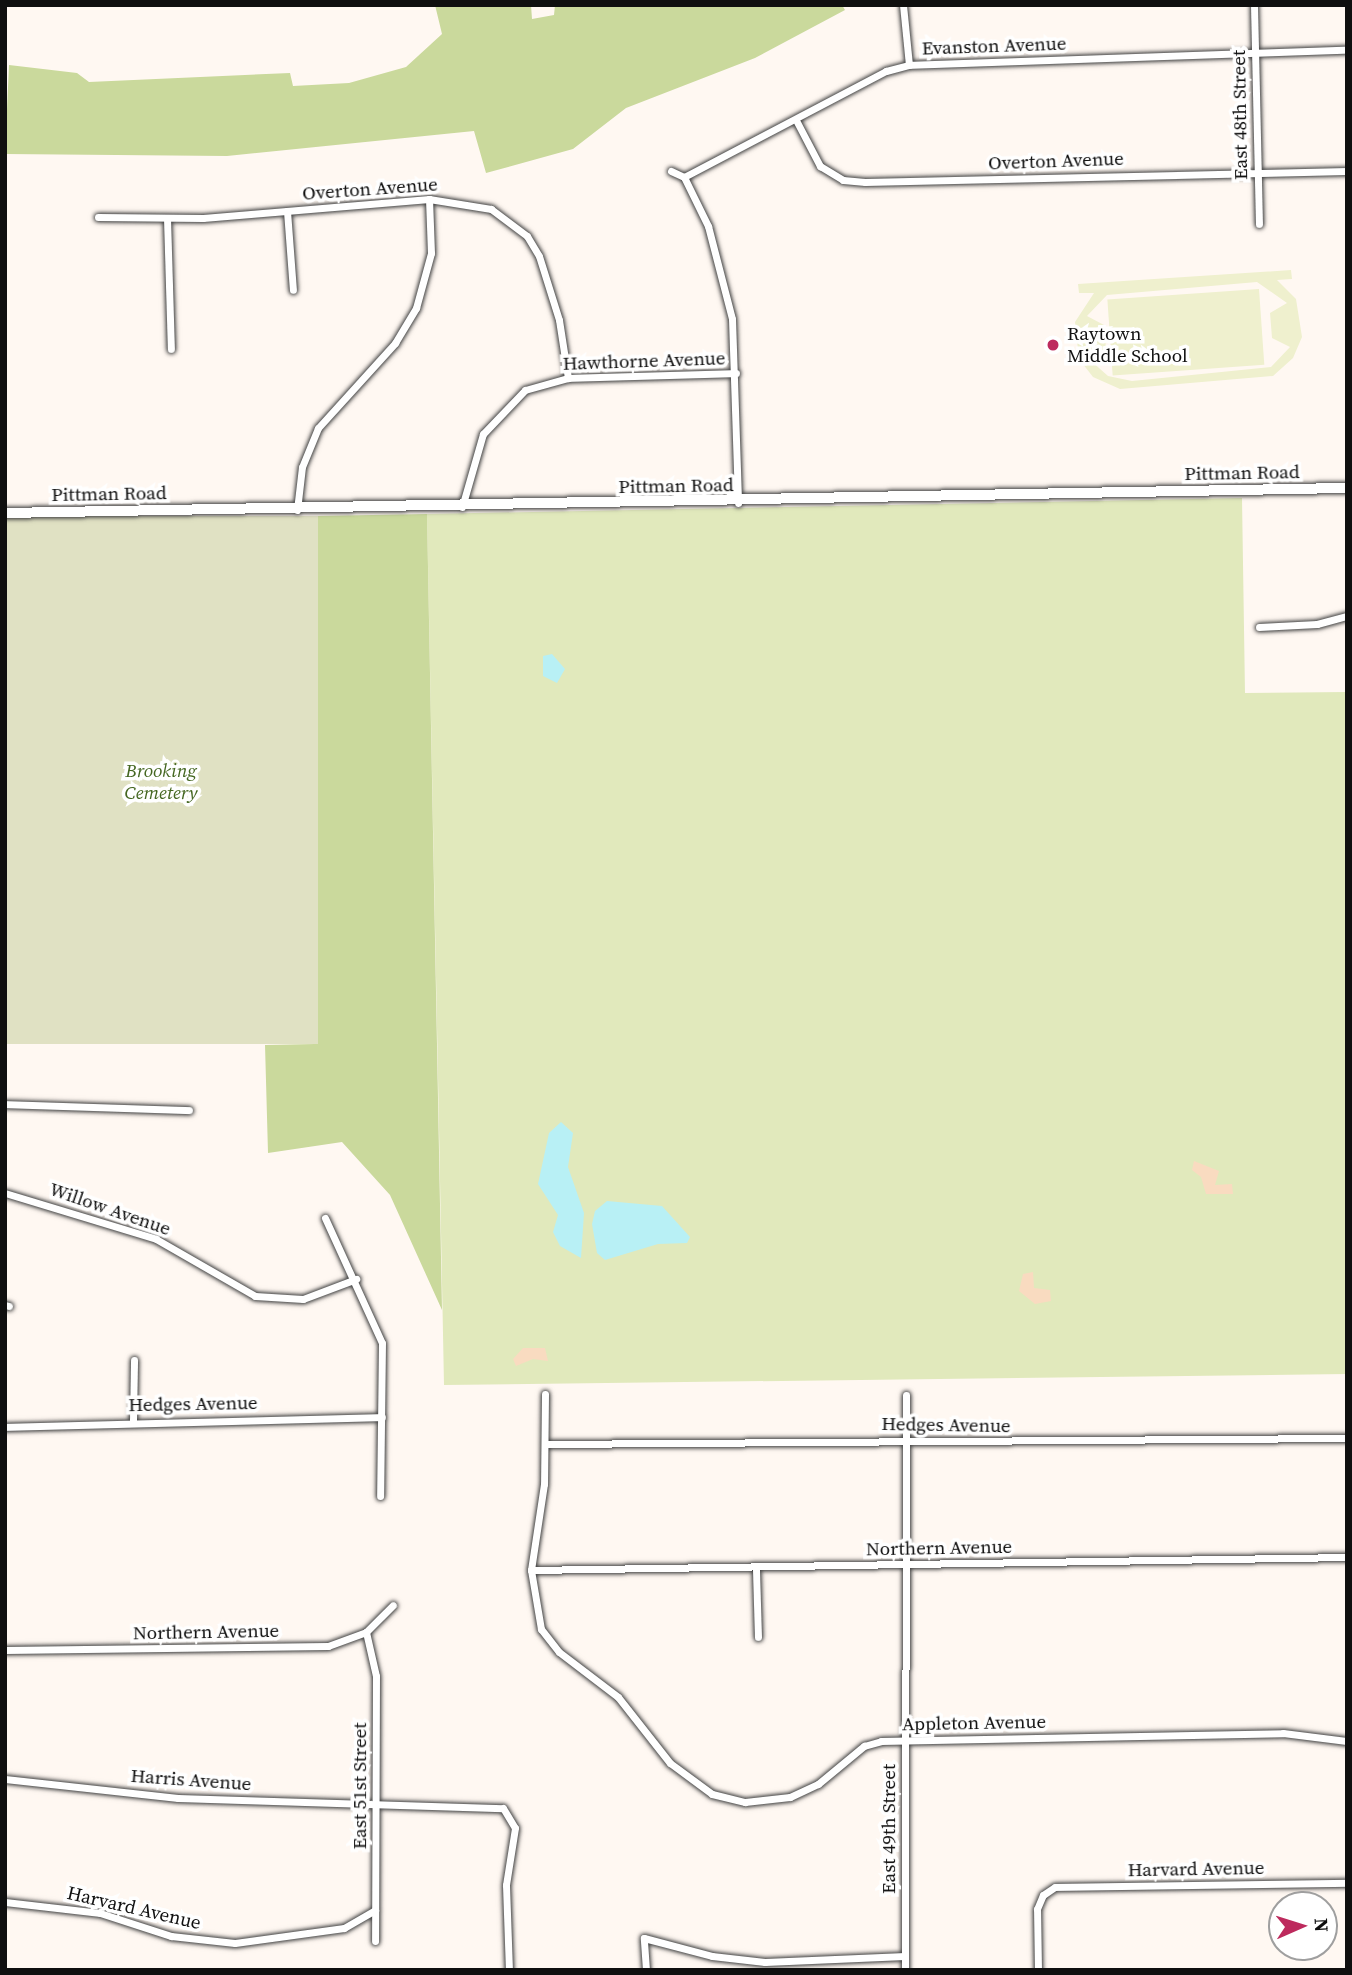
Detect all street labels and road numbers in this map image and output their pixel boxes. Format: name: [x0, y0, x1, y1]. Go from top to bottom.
street label: Evanston Avenue: [921, 32, 1067, 60]
street label: East 48th Street: [1227, 50, 1253, 180]
street label: Overton Avenue: [988, 147, 1124, 175]
street label: Overton Avenue: [302, 173, 438, 205]
street label: Hawthorne Avenue: [562, 347, 726, 375]
street label: Pittman Road: [1184, 461, 1300, 485]
street label: Pittman Road: [618, 474, 734, 498]
street label: Pittman Road: [51, 482, 167, 506]
street label: Willow Avenue: [46, 1178, 174, 1240]
street label: Hedges Avenue: [128, 1391, 258, 1417]
street label: Hedges Avenue: [881, 1412, 1011, 1438]
street label: Northern Avenue: [866, 1535, 1012, 1561]
street label: Northern Avenue: [133, 1619, 279, 1645]
street label: Appleton Avenue: [902, 1710, 1046, 1736]
street label: East 51st Street: [349, 1723, 371, 1849]
street label: Harris Avenue: [130, 1764, 252, 1796]
street label: East 49th Street: [878, 1764, 900, 1894]
street label: Harvard Avenue: [1127, 1856, 1265, 1882]
street label: Harvard Avenue: [65, 1882, 203, 1934]

